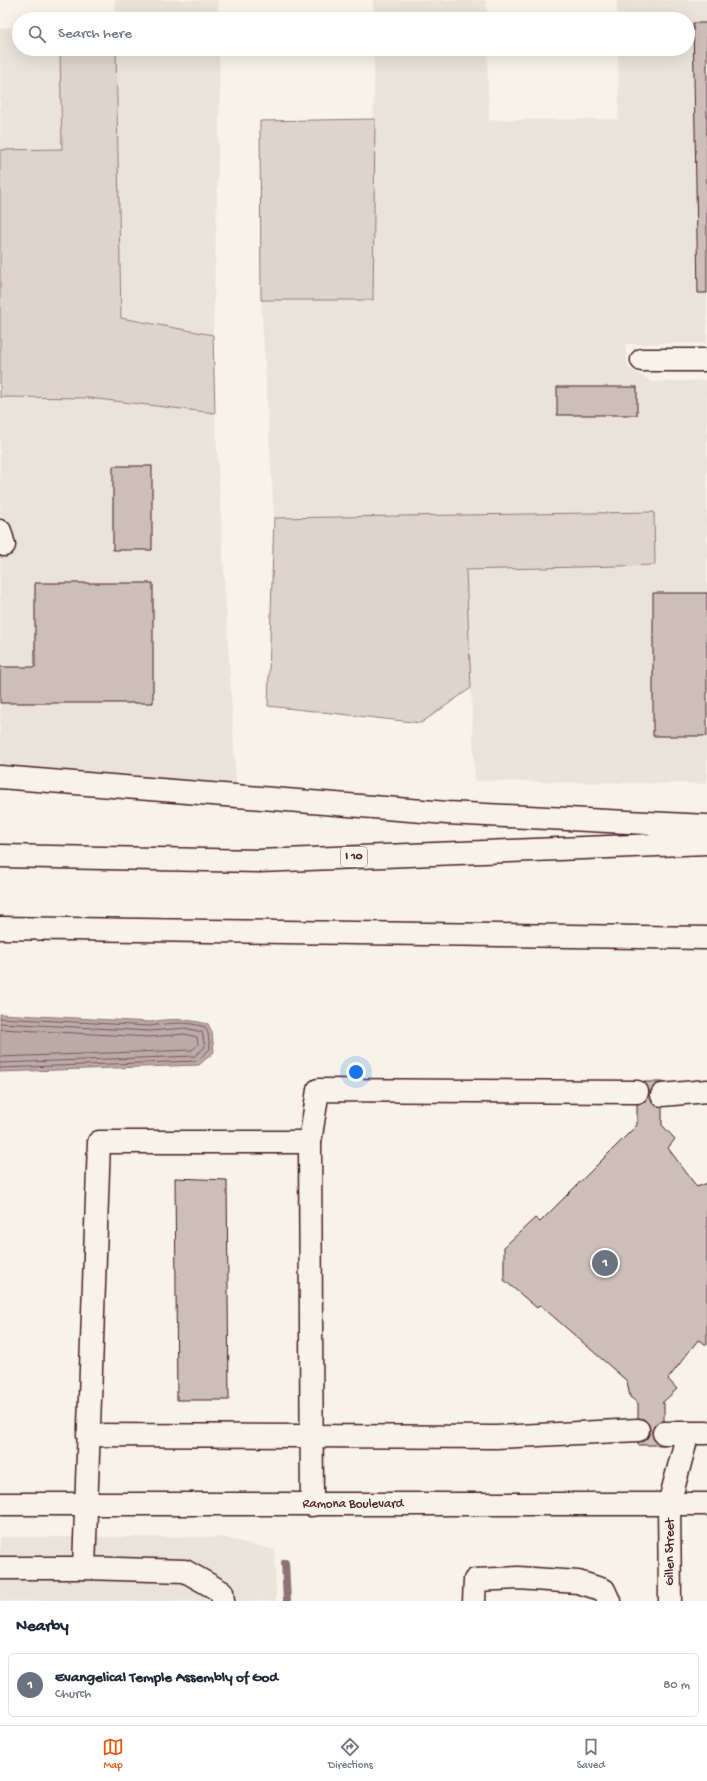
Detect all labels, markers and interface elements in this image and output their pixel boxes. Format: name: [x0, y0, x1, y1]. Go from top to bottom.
search box: [12, 12, 695, 56]
icon: search: [26, 23, 48, 45]
text: Search here: [58, 25, 132, 43]
road number: I 10: [341, 847, 367, 867]
your location: [346, 1062, 366, 1082]
pin: 1: [592, 1248, 618, 1278]
street label: Ramona Boulevard: [303, 1497, 405, 1512]
street label: Gillen Street: [663, 1517, 678, 1586]
text: Nearby: [16, 1617, 69, 1637]
text: Evangelical Temple Assembly of God: [55, 1669, 278, 1687]
text: 1: [27, 1678, 33, 1693]
text: 80 m: [663, 1678, 690, 1693]
text: Church: [55, 1687, 91, 1702]
tab: Map: [102, 1736, 124, 1772]
tab: Directions: [328, 1736, 373, 1772]
tab: Saved: [577, 1736, 605, 1772]

